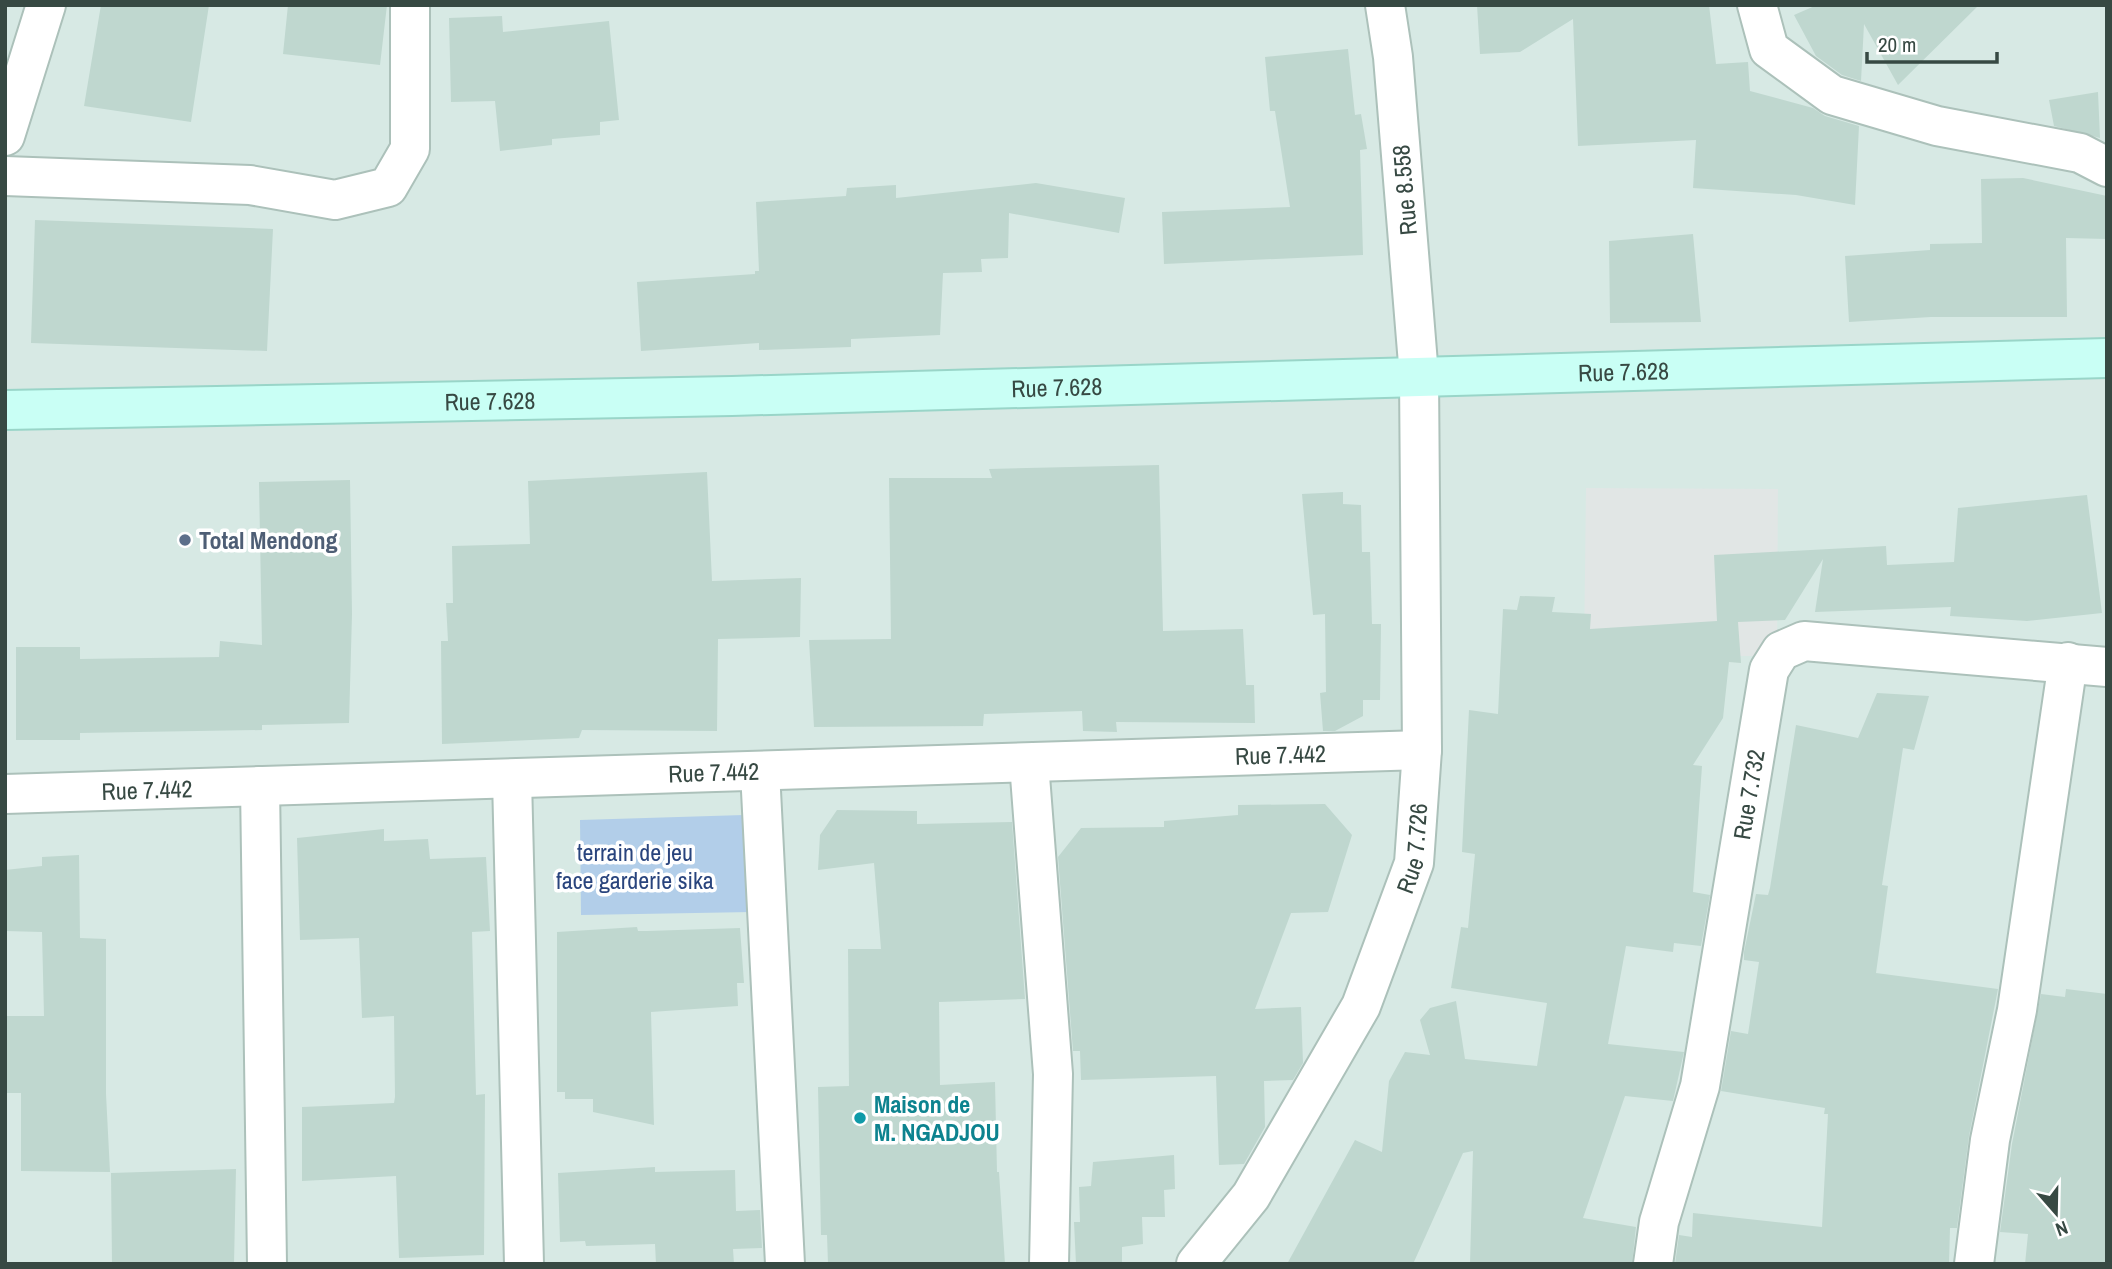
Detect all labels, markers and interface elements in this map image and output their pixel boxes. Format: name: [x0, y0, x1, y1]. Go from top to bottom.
scale bar: [1867, 21, 1996, 65]
text: 20 m: [1878, 30, 1916, 59]
street label: Rue 8.558: [1384, 143, 1424, 237]
street label: Rue 7.628: [1578, 354, 1669, 389]
street label: Rue 7.628: [1011, 370, 1103, 404]
street label: Rue 7.628: [444, 384, 536, 418]
place label: Total Mendong: [199, 524, 338, 556]
marker: Total Mendong: [177, 532, 193, 548]
street label: Rue 7.442: [1234, 737, 1326, 772]
street label: Rue 7.732: [1725, 747, 1772, 842]
street label: Rue 7.442: [668, 755, 760, 789]
street label: Rue 7.442: [101, 772, 193, 807]
street label: Rue 7.726: [1388, 802, 1434, 898]
park label: terrain de jeu face garderie sika: [556, 836, 714, 896]
place label: Maison de M. NGADJOU: [874, 1088, 1000, 1148]
marker: Maison de M. NGADJOU: [852, 1110, 868, 1126]
north arrow: [2021, 1178, 2091, 1248]
text: N: [2052, 1215, 2072, 1243]

